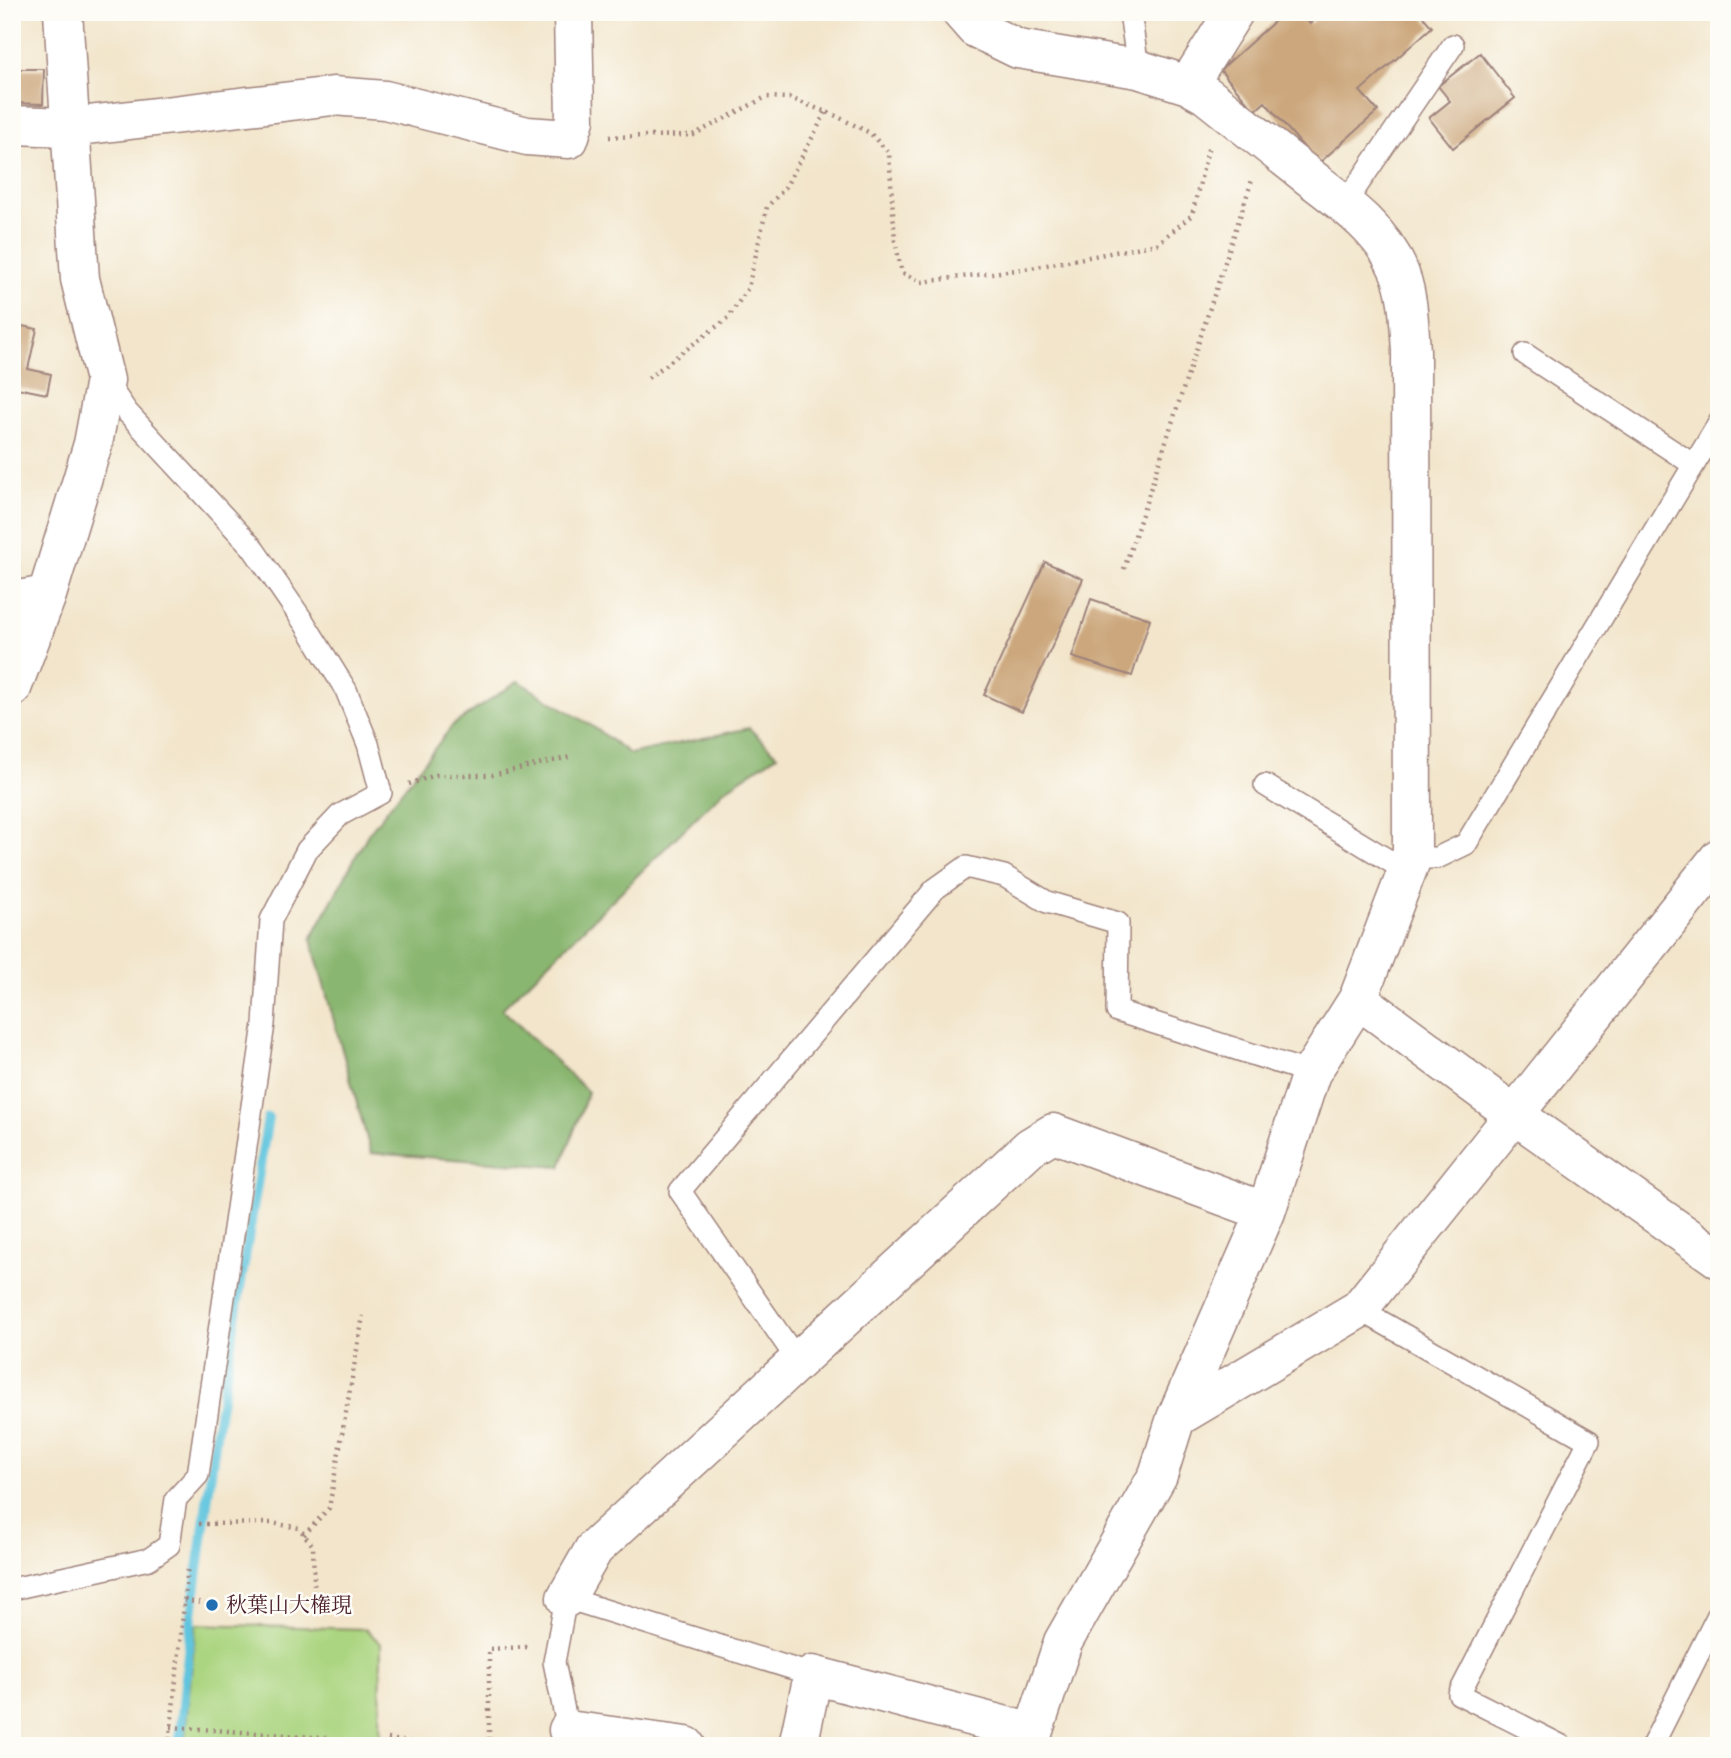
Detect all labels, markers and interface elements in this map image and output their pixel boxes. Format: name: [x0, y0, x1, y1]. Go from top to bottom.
place label: 秋葉山大権現: [226, 1591, 352, 1619]
marker: 秋葉山大権現: [204, 1597, 220, 1613]

